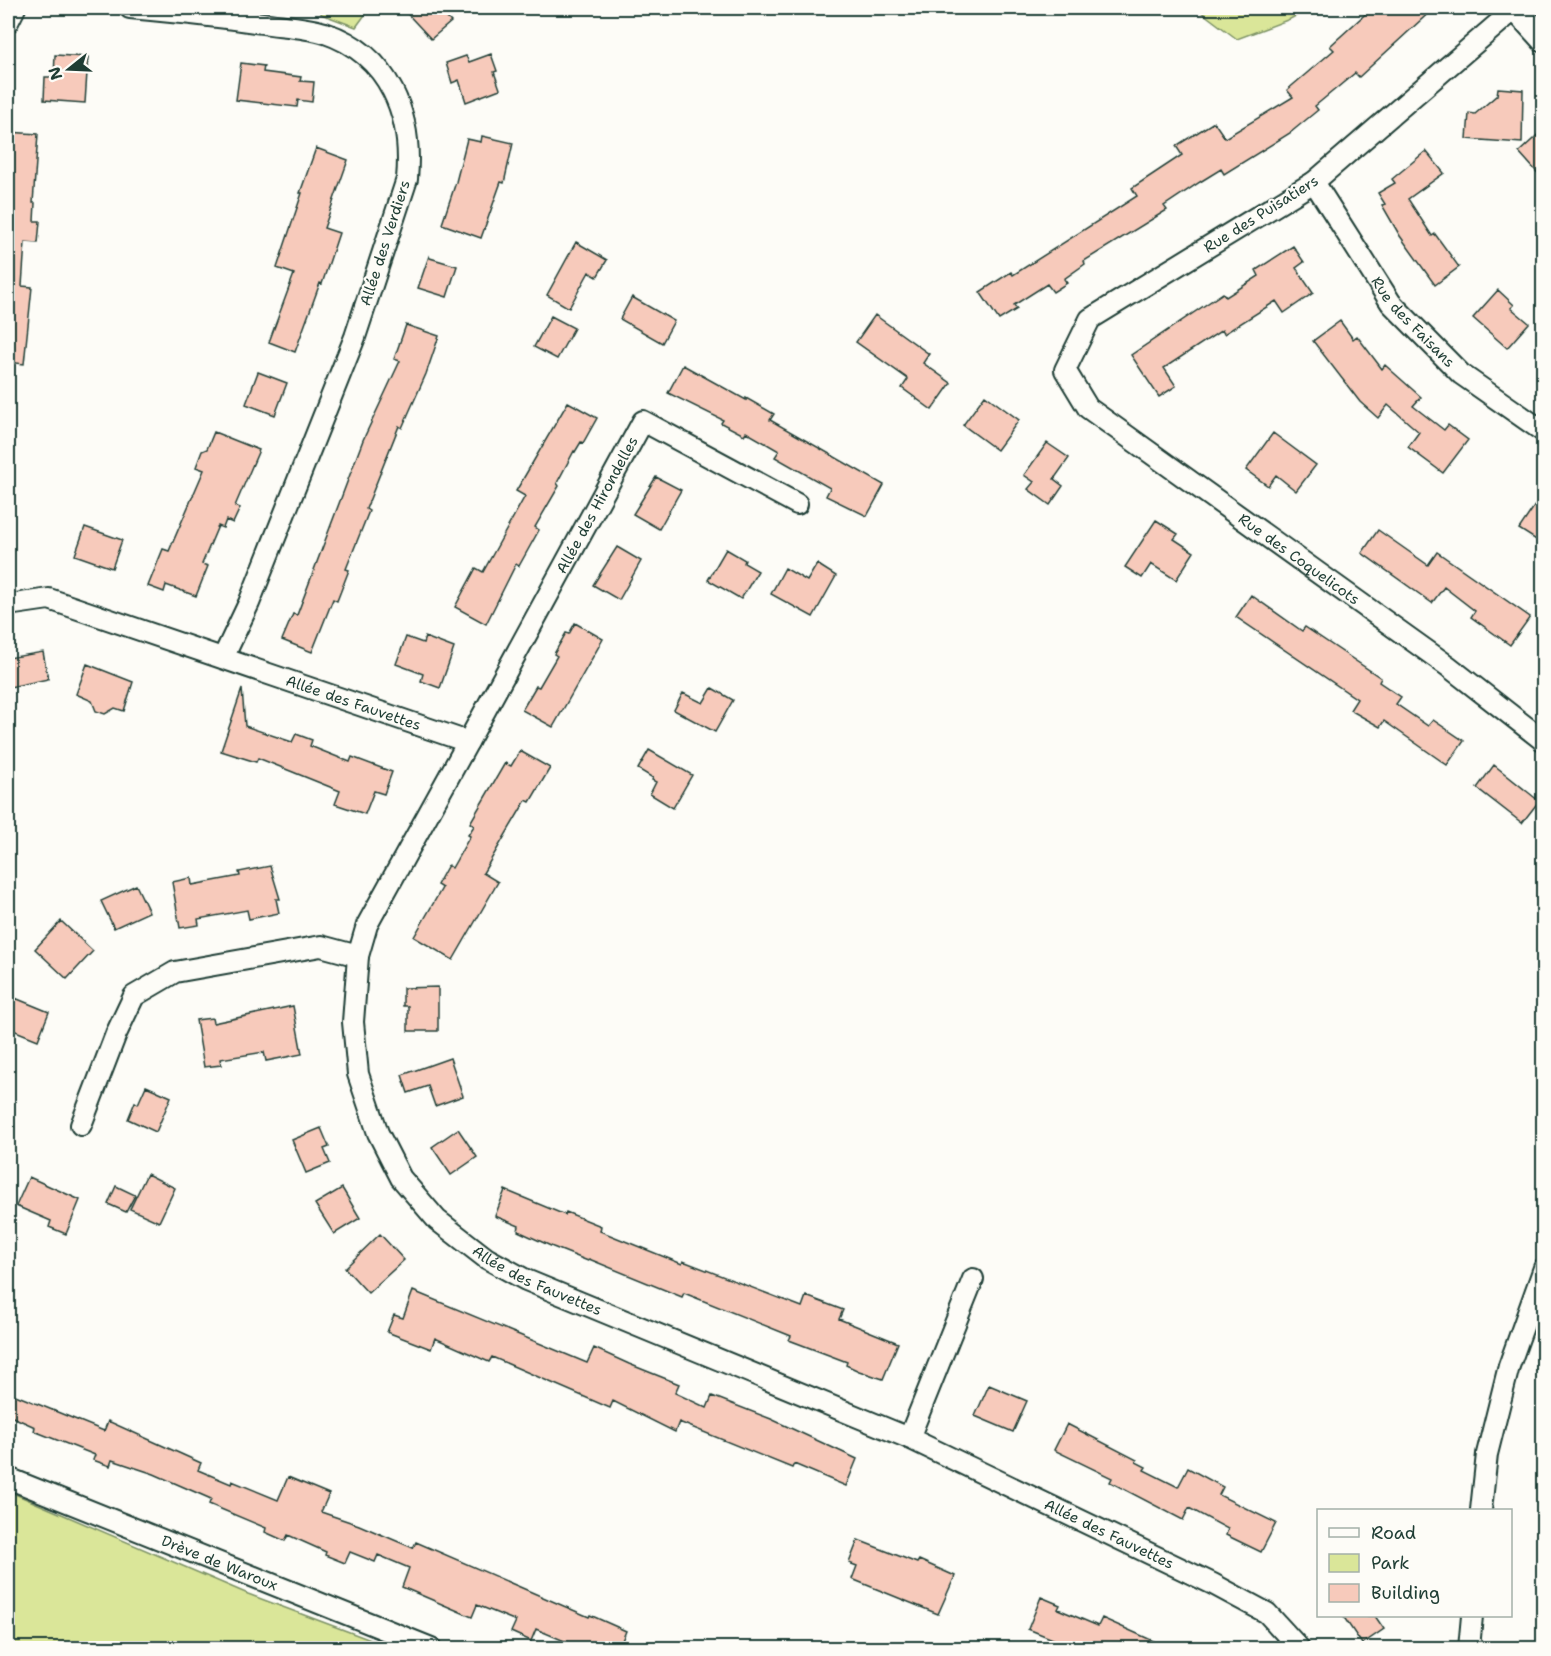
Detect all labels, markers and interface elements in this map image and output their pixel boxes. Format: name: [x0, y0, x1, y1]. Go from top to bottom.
north arrow: [39, 39, 99, 99]
text: N: [43, 64, 67, 83]
street label: Rue des Puisatiers: [1200, 171, 1322, 257]
street label: Allée des Verdiers: [355, 178, 415, 308]
street label: Rue des Faisans: [1367, 273, 1459, 372]
street label: Allée des Hirondelles: [552, 433, 643, 577]
street label: Rue des Coquelicots: [1234, 509, 1364, 610]
street label: Allée des Fauvettes: [283, 671, 424, 735]
street label: Allée des Fauvettes: [468, 1241, 605, 1320]
street label: Allée des Fauvettes: [1041, 1494, 1177, 1574]
legend: [1317, 1509, 1512, 1617]
text: Road: [1371, 1521, 1416, 1545]
street label: Drève de Waroux: [158, 1531, 281, 1595]
text: Park: [1371, 1551, 1410, 1575]
text: Building: [1371, 1581, 1440, 1605]

